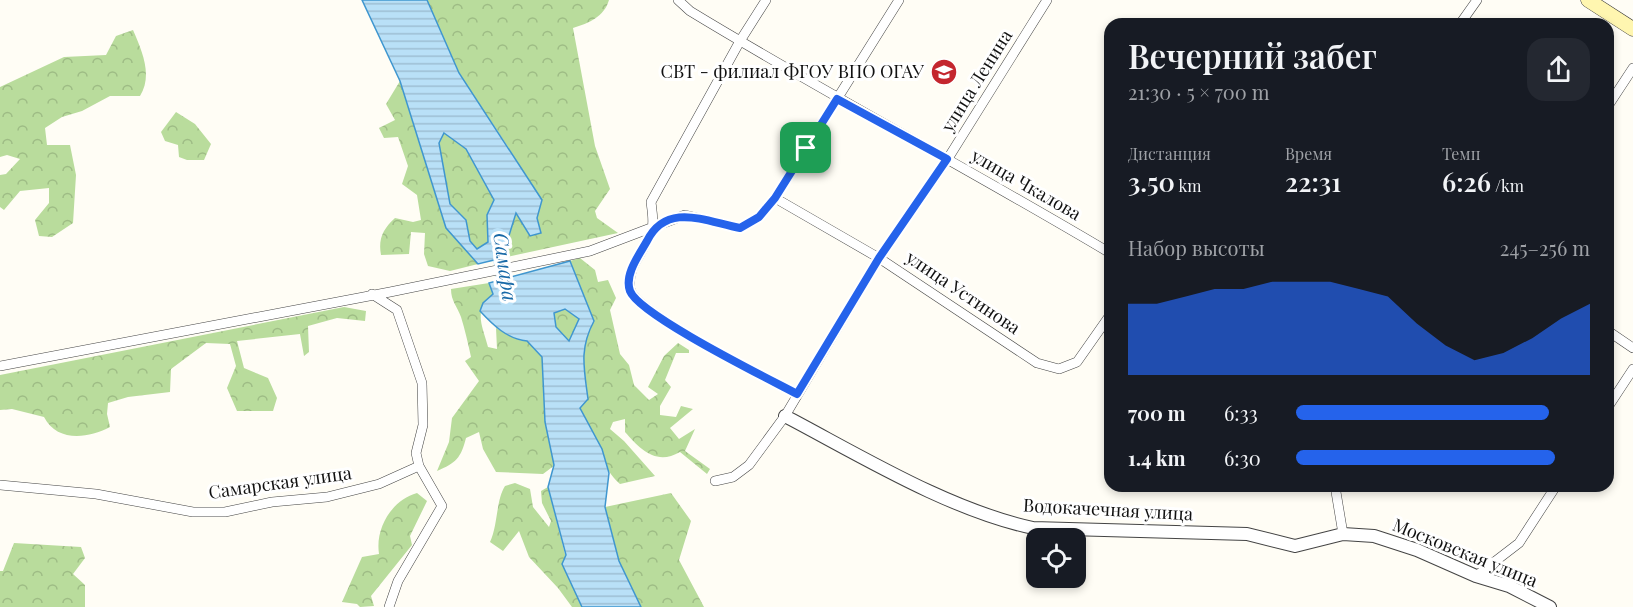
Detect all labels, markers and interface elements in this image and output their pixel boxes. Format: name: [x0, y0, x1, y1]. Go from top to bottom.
street label: улица Ленина: [935, 25, 1017, 137]
text: Вечерний забег: [1128, 33, 1377, 77]
button: share: [1527, 38, 1590, 101]
school or university icon: СВТ - филиал ФГОУ ВПО ОГАУ: [929, 57, 959, 87]
place label: СВТ - филиал ФГОУ ВПО ОГАУ: [661, 59, 924, 83]
text: 21:30 · 5 × 700 m: [1128, 78, 1270, 105]
pin: [780, 122, 831, 173]
icon: arrive: [789, 131, 822, 164]
street label: улица Чкалова: [966, 142, 1086, 225]
text: Дистанция: [1128, 143, 1211, 164]
text: Время: [1285, 143, 1332, 164]
text: Темп: [1442, 143, 1480, 164]
text: 3.50: [1128, 164, 1175, 199]
text: 22:31: [1285, 164, 1341, 199]
text: 6:26: [1442, 164, 1491, 199]
text: km: [1175, 175, 1201, 196]
text: /km: [1491, 175, 1524, 196]
water label: Самара: [488, 231, 525, 303]
text: Набор высоты: [1128, 234, 1265, 261]
text: 245–256 m: [1500, 234, 1590, 261]
street label: улица Устинова: [901, 244, 1025, 339]
text: 700 m: [1128, 399, 1186, 426]
text: 6:33: [1224, 399, 1258, 426]
text: 1.4 km: [1128, 444, 1186, 471]
text: 6:30: [1224, 444, 1261, 471]
street label: Самарская улица: [207, 460, 353, 504]
street label: Водокачечная улица: [1023, 493, 1194, 525]
street label: Московская улица: [1389, 512, 1541, 592]
map controls: [1026, 528, 1086, 588]
button: locate: [1026, 528, 1086, 588]

